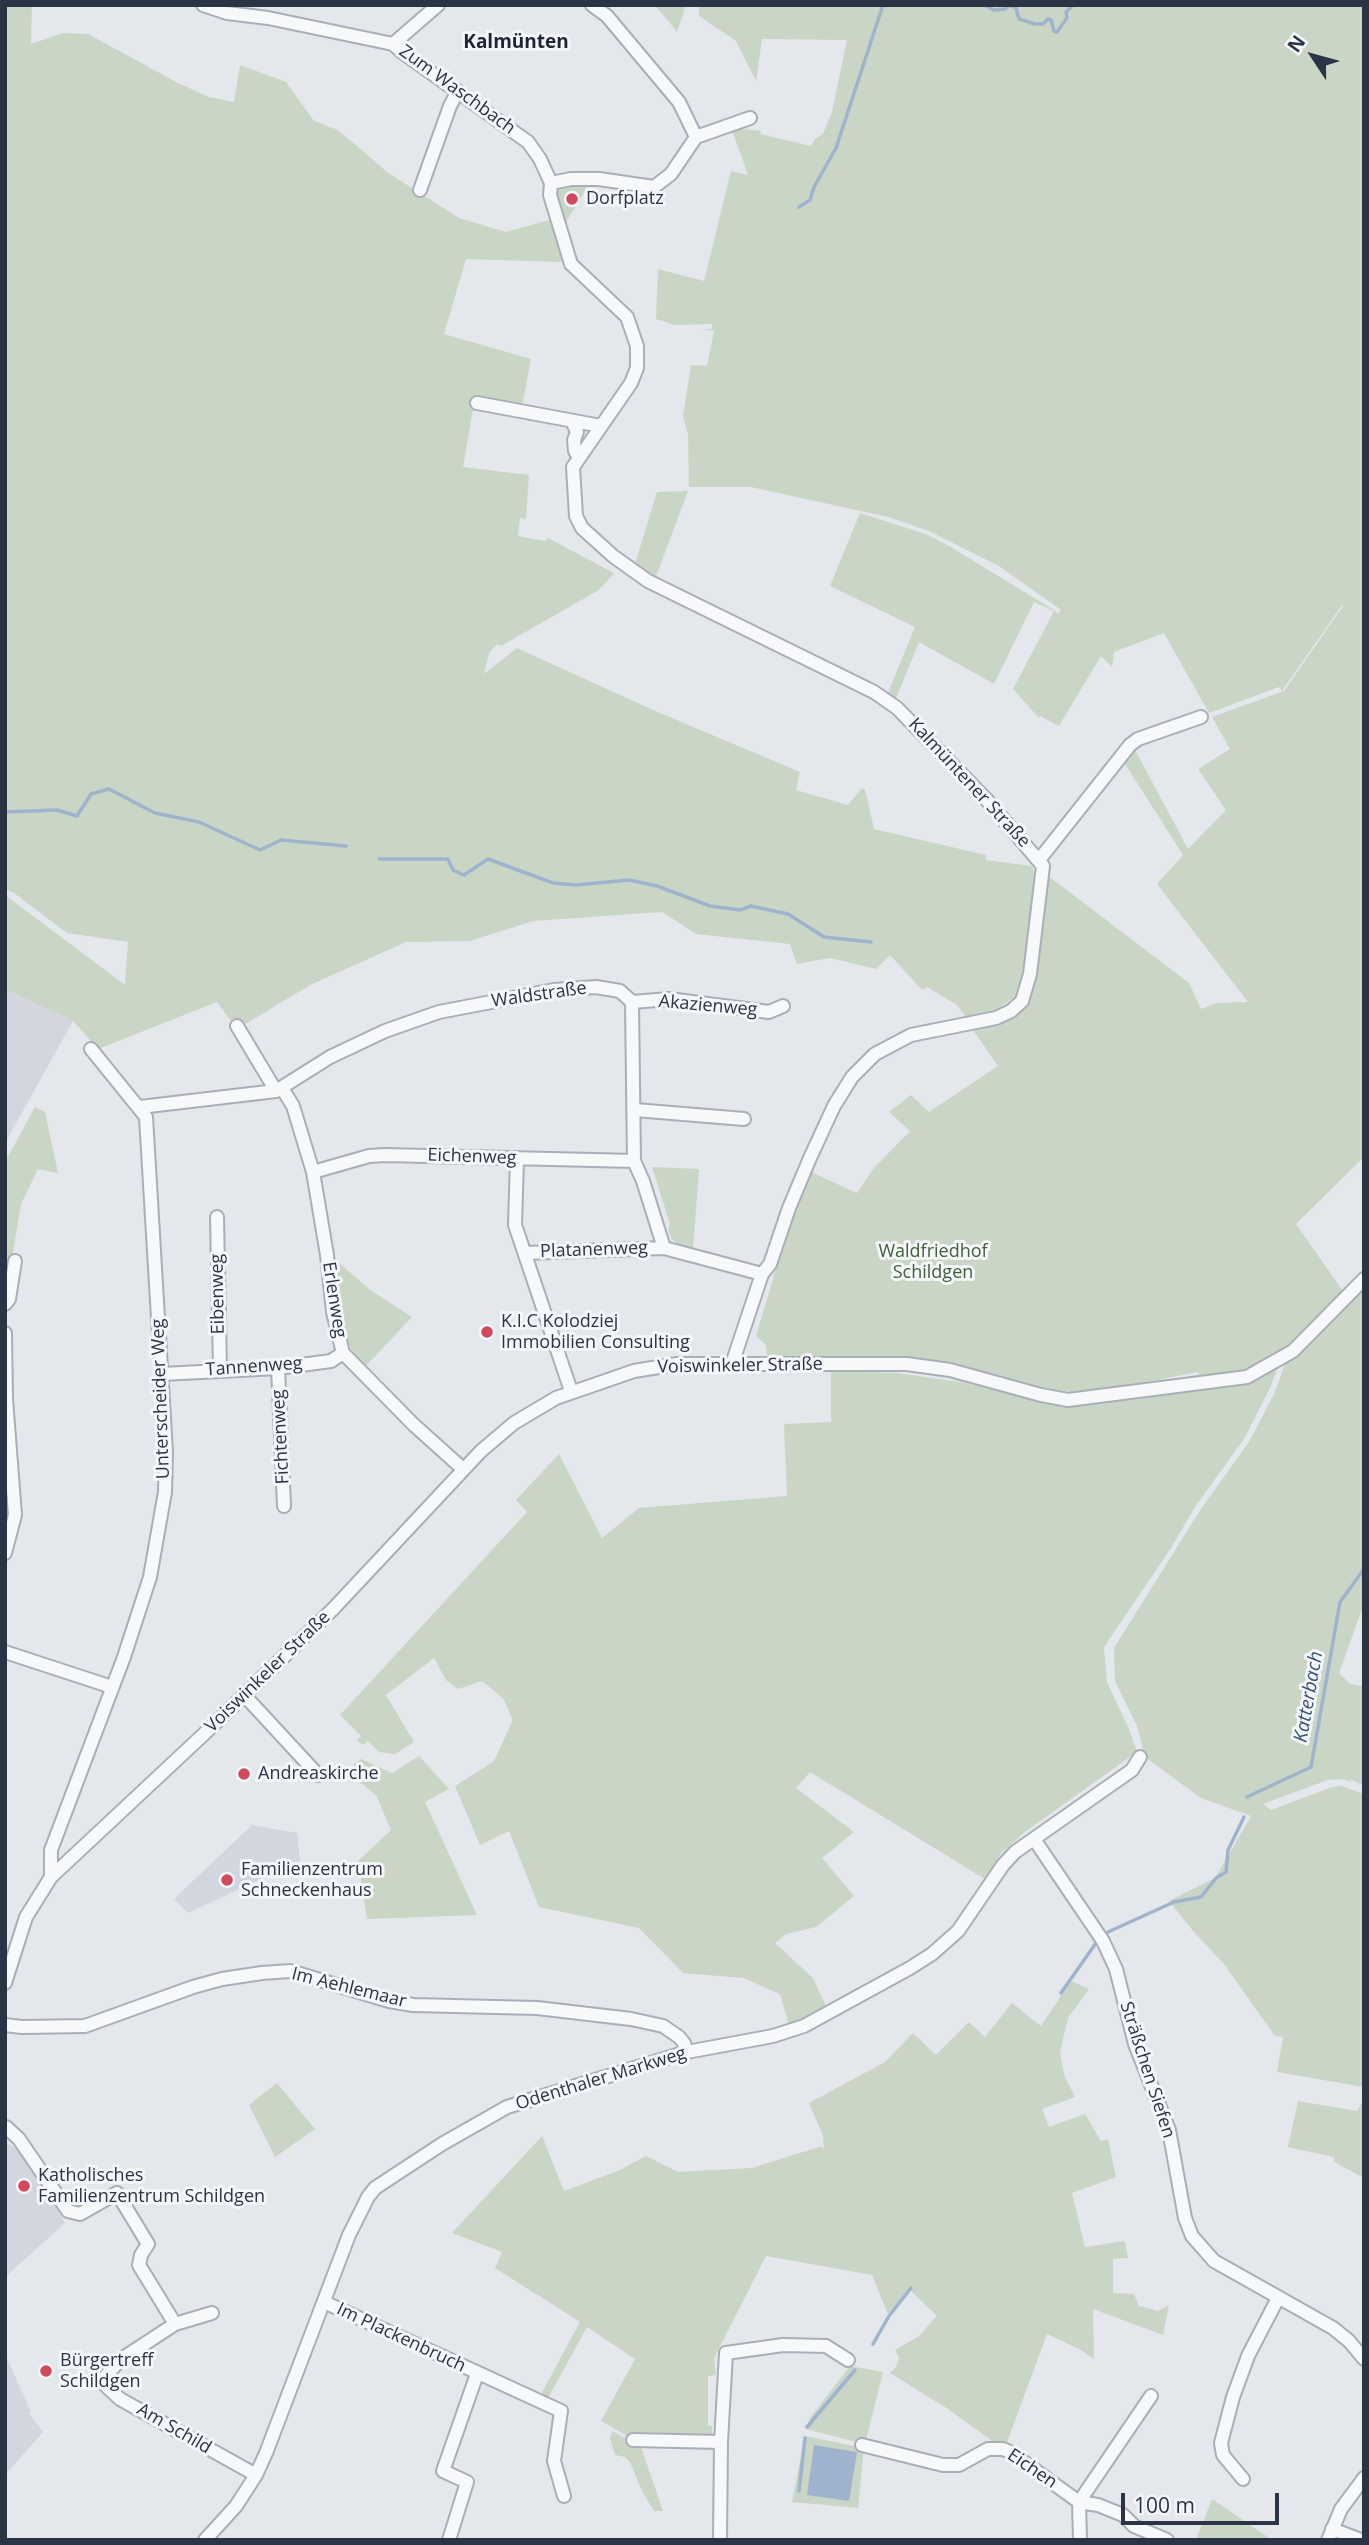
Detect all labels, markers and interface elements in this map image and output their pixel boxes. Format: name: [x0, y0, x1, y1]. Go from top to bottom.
north arrow: [1278, 21, 1348, 91]
text: N: [1281, 30, 1311, 58]
district label: Kalmünten: [463, 32, 569, 54]
street label: Zum Waschbach: [395, 41, 519, 139]
place label: Dorfplatz: [586, 188, 664, 210]
marker: Dorfplatz: [564, 191, 580, 207]
street label: Kalmüntener Straße: [903, 714, 1035, 852]
street label: Waldstraße: [490, 978, 588, 1012]
street label: Akazienweg: [658, 991, 758, 1021]
street label: Eichenweg: [427, 1145, 517, 1169]
street label: Platanenweg: [540, 1237, 648, 1263]
park label: Waldfriedhof Schildgen: [878, 1241, 988, 1284]
street label: Eibenweg: [206, 1254, 230, 1334]
street label: Erlenweg: [317, 1260, 351, 1340]
place label: K.I.C Kolodziej Immobilien Consulting: [501, 1311, 690, 1354]
street label: Unterscheider Weg: [147, 1318, 175, 1480]
marker: K.I.C Kolodziej Immobilien Consulting: [479, 1324, 495, 1340]
street label: Tannenweg: [205, 1353, 303, 1381]
street label: Voiswinkeler Straße: [657, 1354, 823, 1378]
street label: Fichtenweg: [268, 1389, 294, 1485]
street label: Voiswinkeler Straße: [201, 1607, 335, 1737]
water label: Katterbach: [1290, 1650, 1328, 1744]
place label: Andreaskirche: [258, 1763, 379, 1785]
marker: Andreaskirche: [236, 1766, 252, 1782]
place label: Familienzentrum Schneckenhaus: [241, 1859, 383, 1902]
marker: Familienzentrum Schneckenhaus: [219, 1872, 235, 1888]
street label: Im Aehlemaar: [289, 1963, 409, 2013]
street label: Sträßchen Siefen: [1115, 1999, 1179, 2141]
street label: Odenthaler Markweg: [513, 2043, 689, 2115]
place label: Katholisches Familienzentrum Schildgen: [38, 2165, 265, 2208]
marker: Katholisches Familienzentrum Schildgen: [16, 2178, 32, 2194]
street label: Im Plackenbruch: [333, 2299, 469, 2377]
place label: Bürgertreff Schildgen: [60, 2350, 153, 2392]
marker: Bürgertreff Schildgen: [38, 2363, 54, 2379]
street label: Am Schild: [133, 2399, 215, 2459]
street label: Eichen: [1003, 2445, 1061, 2493]
scale bar: [1124, 2478, 1282, 2522]
text: 100 m: [1134, 2491, 1195, 2519]

